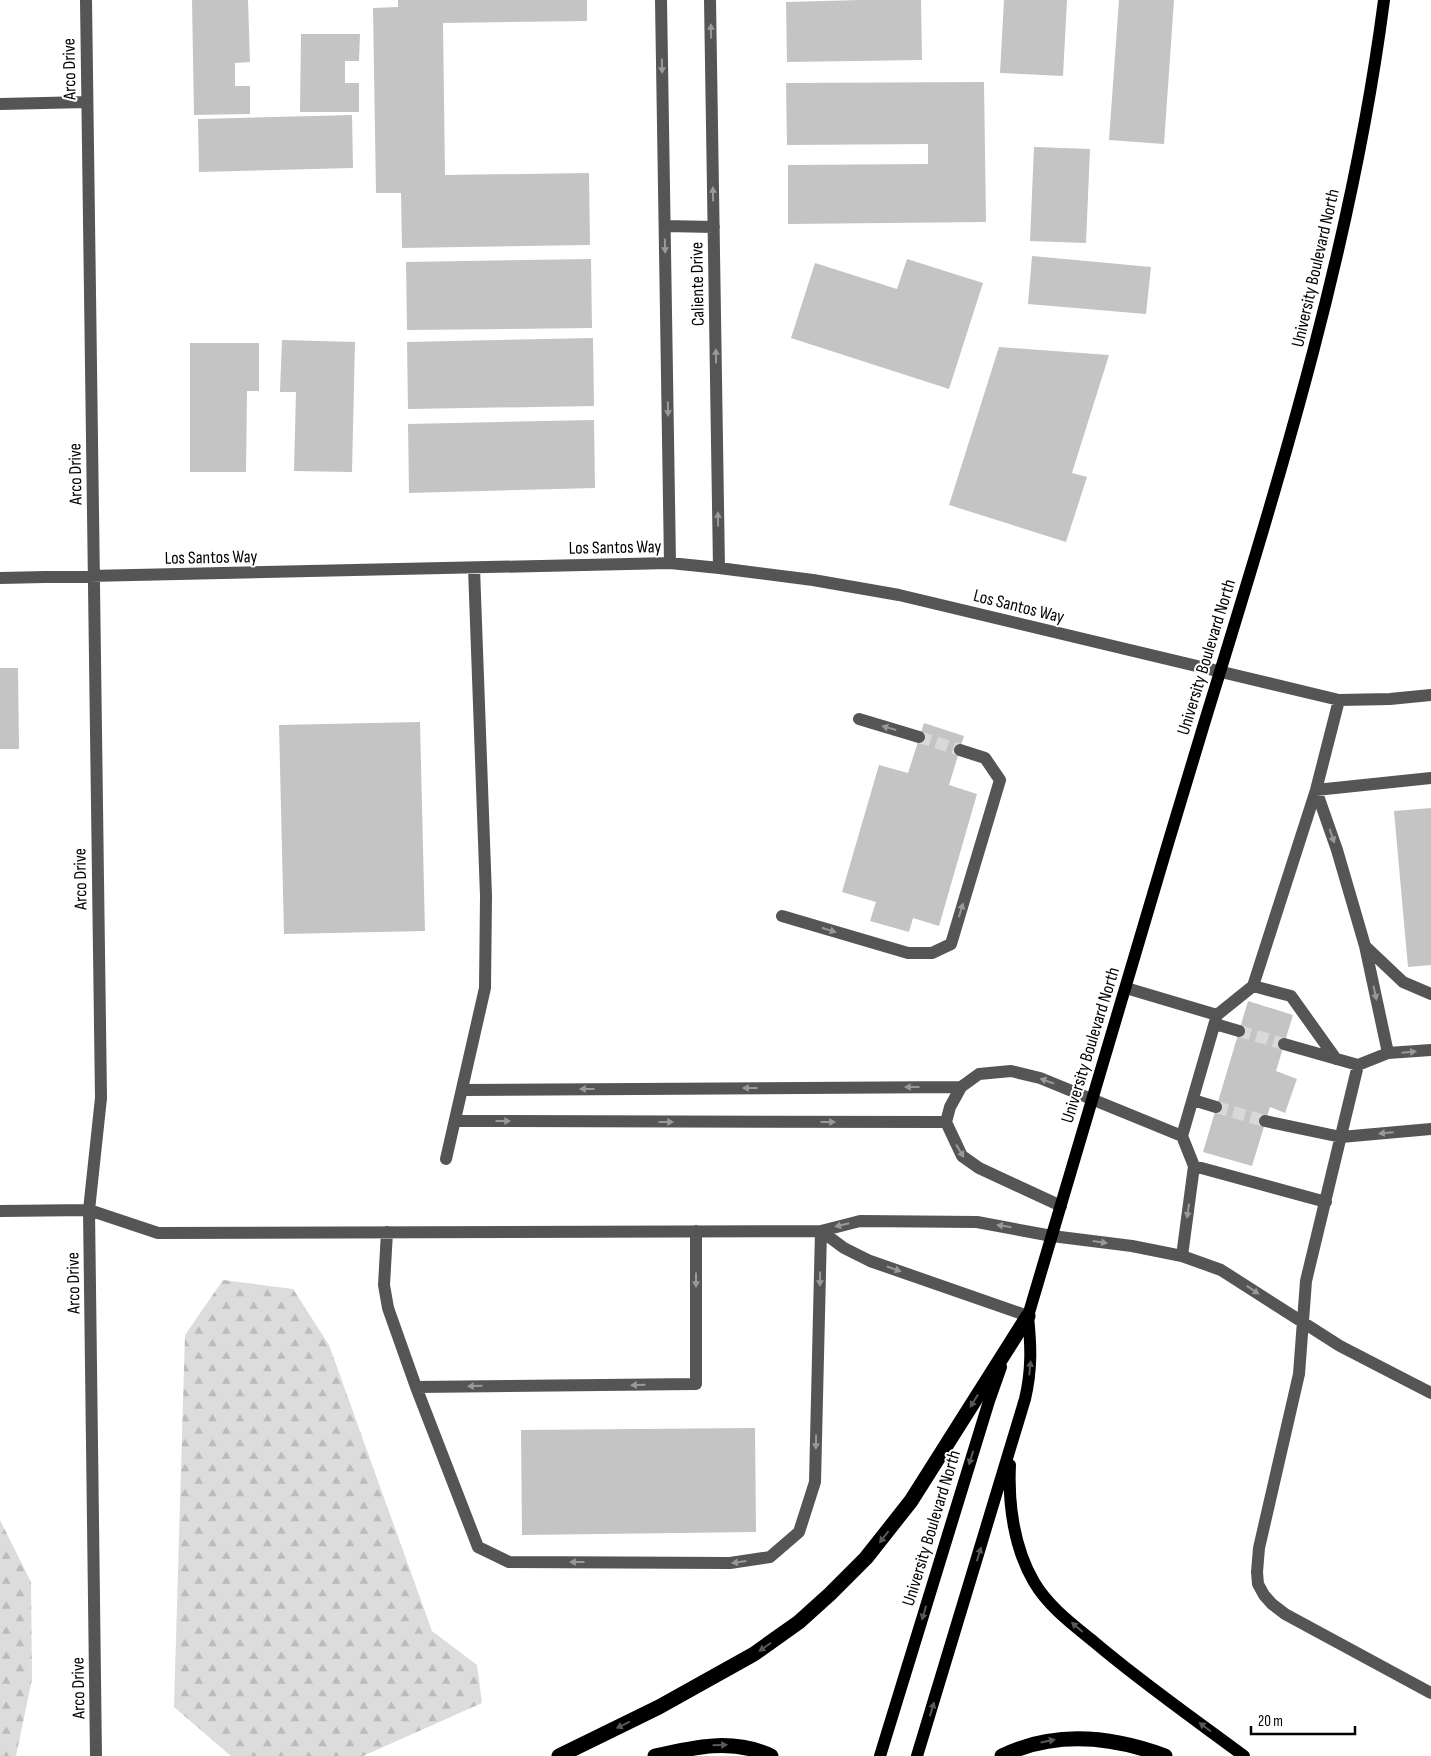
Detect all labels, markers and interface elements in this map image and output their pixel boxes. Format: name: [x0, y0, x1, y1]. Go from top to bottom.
one-way arrow: [706, 23, 714, 39]
street label: Arco Drive: [58, 38, 81, 101]
one-way arrow: [658, 58, 666, 74]
one-way arrow: [709, 186, 717, 202]
street label: University Boulevard North: [1287, 187, 1344, 349]
one-way arrow: [662, 238, 670, 254]
street label: Caliente Drive: [686, 242, 709, 326]
one-way arrow: [712, 348, 720, 364]
one-way arrow: [664, 401, 672, 417]
street label: Arco Drive: [64, 443, 87, 506]
one-way arrow: [714, 511, 722, 527]
street label: Los Santos Way: [568, 536, 662, 559]
street label: Los Santos Way: [164, 546, 258, 569]
street label: University Boulevard North: [1173, 577, 1240, 737]
street label: Los Santos Way: [971, 585, 1067, 628]
one-way arrow: [882, 724, 897, 732]
one-way arrow: [1329, 829, 1336, 844]
street label: Arco Drive: [69, 848, 92, 911]
one-way arrow: [958, 903, 966, 918]
one-way arrow: [822, 926, 837, 934]
street label: University Boulevard North: [1057, 965, 1124, 1125]
one-way arrow: [1371, 985, 1379, 1001]
one-way arrow: [1402, 1047, 1418, 1055]
one-way arrow: [1039, 1077, 1054, 1085]
one-way arrow: [904, 1083, 920, 1091]
one-way arrow: [742, 1084, 758, 1092]
one-way arrow: [579, 1085, 595, 1093]
one-way arrow: [496, 1117, 512, 1125]
one-way arrow: [658, 1118, 674, 1126]
one-way arrow: [821, 1118, 837, 1126]
one-way arrow: [1378, 1129, 1394, 1137]
one-way arrow: [956, 1144, 965, 1157]
one-way arrow: [1184, 1203, 1192, 1219]
one-way arrow: [835, 1221, 850, 1229]
one-way arrow: [996, 1222, 1012, 1230]
one-way arrow: [1092, 1239, 1108, 1247]
street label: Arco Drive: [62, 1252, 85, 1315]
one-way arrow: [887, 1265, 902, 1273]
one-way arrow: [692, 1272, 700, 1288]
one-way arrow: [816, 1272, 824, 1288]
one-way arrow: [1247, 1285, 1260, 1294]
one-way arrow: [1027, 1360, 1035, 1376]
one-way arrow: [630, 1381, 646, 1389]
one-way arrow: [467, 1382, 483, 1390]
one-way arrow: [969, 1395, 979, 1408]
one-way arrow: [812, 1434, 820, 1450]
street label: University Boulevard North: [898, 1448, 965, 1608]
one-way arrow: [967, 1451, 975, 1466]
one-way arrow: [879, 1530, 890, 1543]
one-way arrow: [975, 1546, 983, 1561]
one-way arrow: [569, 1558, 585, 1566]
one-way arrow: [731, 1558, 747, 1566]
one-way arrow: [919, 1606, 927, 1621]
one-way arrow: [1070, 1622, 1083, 1633]
one-way arrow: [758, 1642, 772, 1652]
street label: Arco Drive: [67, 1657, 90, 1720]
one-way arrow: [928, 1702, 936, 1717]
scale bar: [1251, 1704, 1355, 1736]
text: 20 m: [1258, 1712, 1283, 1731]
one-way arrow: [616, 1721, 630, 1729]
one-way arrow: [1198, 1722, 1212, 1732]
one-way arrow: [1041, 1737, 1056, 1745]
one-way arrow: [712, 1741, 728, 1749]

